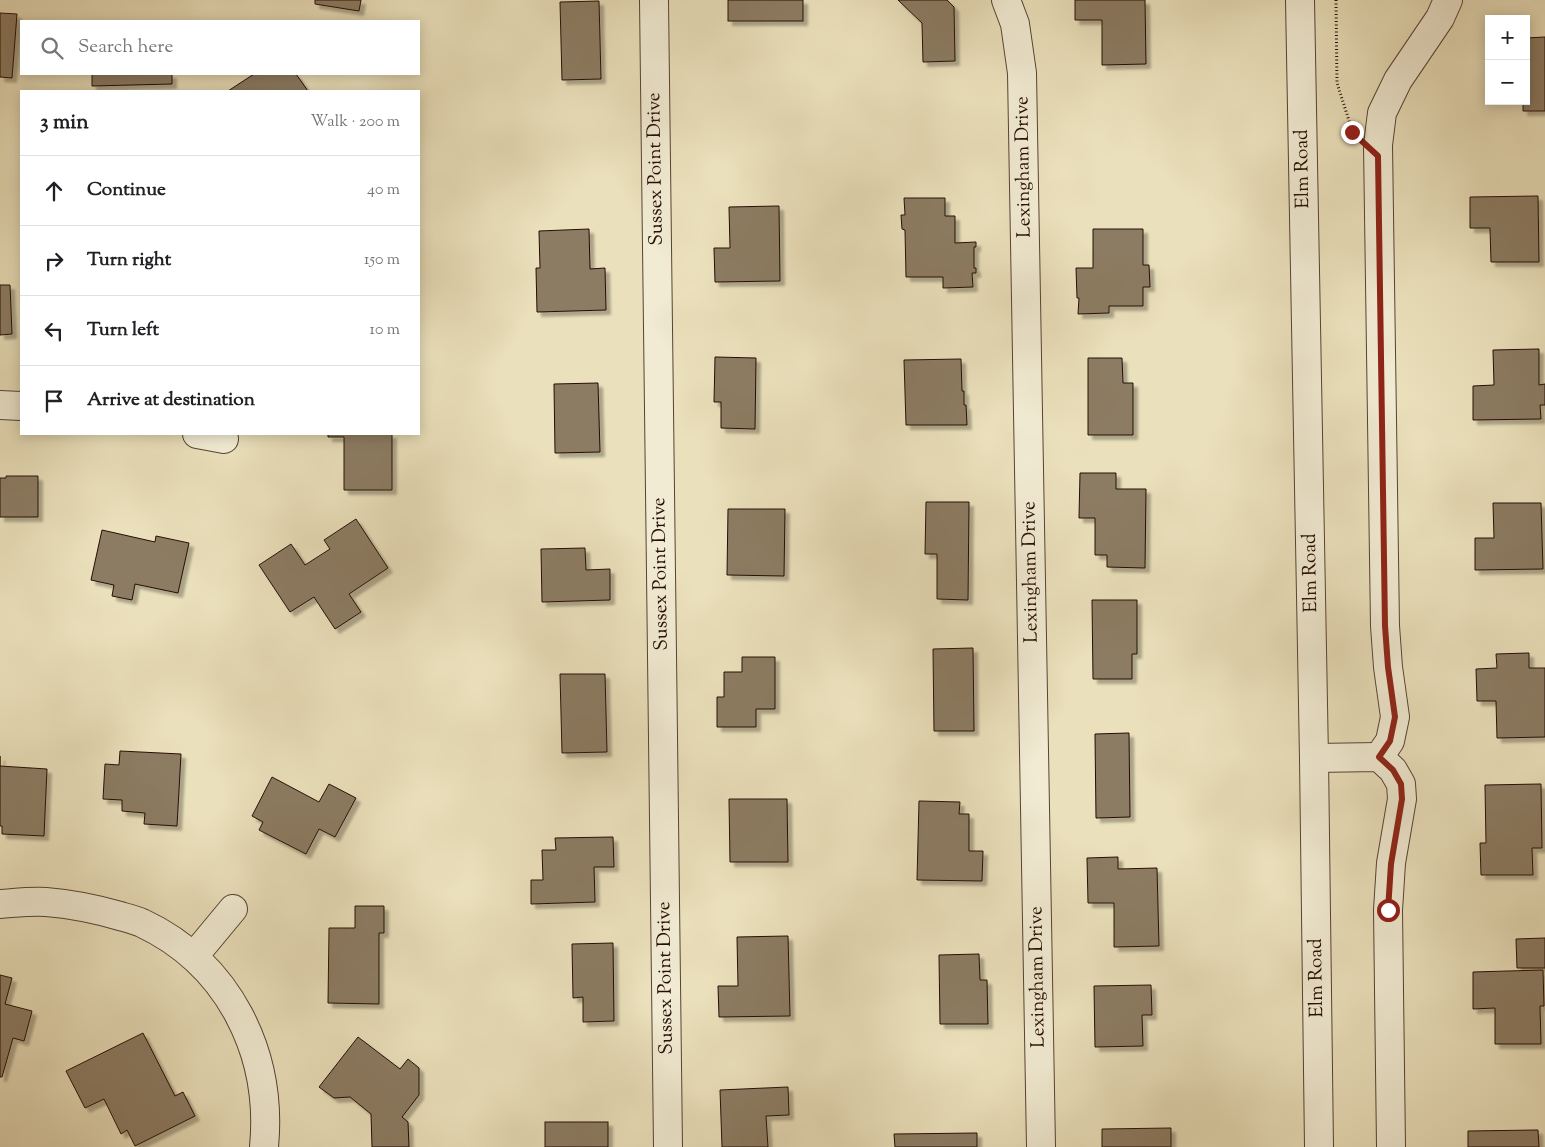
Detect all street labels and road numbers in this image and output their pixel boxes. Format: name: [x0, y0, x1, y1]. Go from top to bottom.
street label: Sussex Point Drive: [641, 92, 671, 246]
street label: Lexingham Drive: [1009, 96, 1039, 238]
street label: Elm Road: [1289, 129, 1317, 209]
street label: Sussex Point Drive: [646, 497, 676, 651]
street label: Lexingham Drive: [1016, 501, 1046, 643]
street label: Elm Road: [1297, 533, 1325, 613]
street label: Sussex Point Drive: [651, 901, 681, 1055]
street label: Lexingham Drive: [1023, 906, 1053, 1048]
street label: Elm Road: [1303, 938, 1331, 1018]

